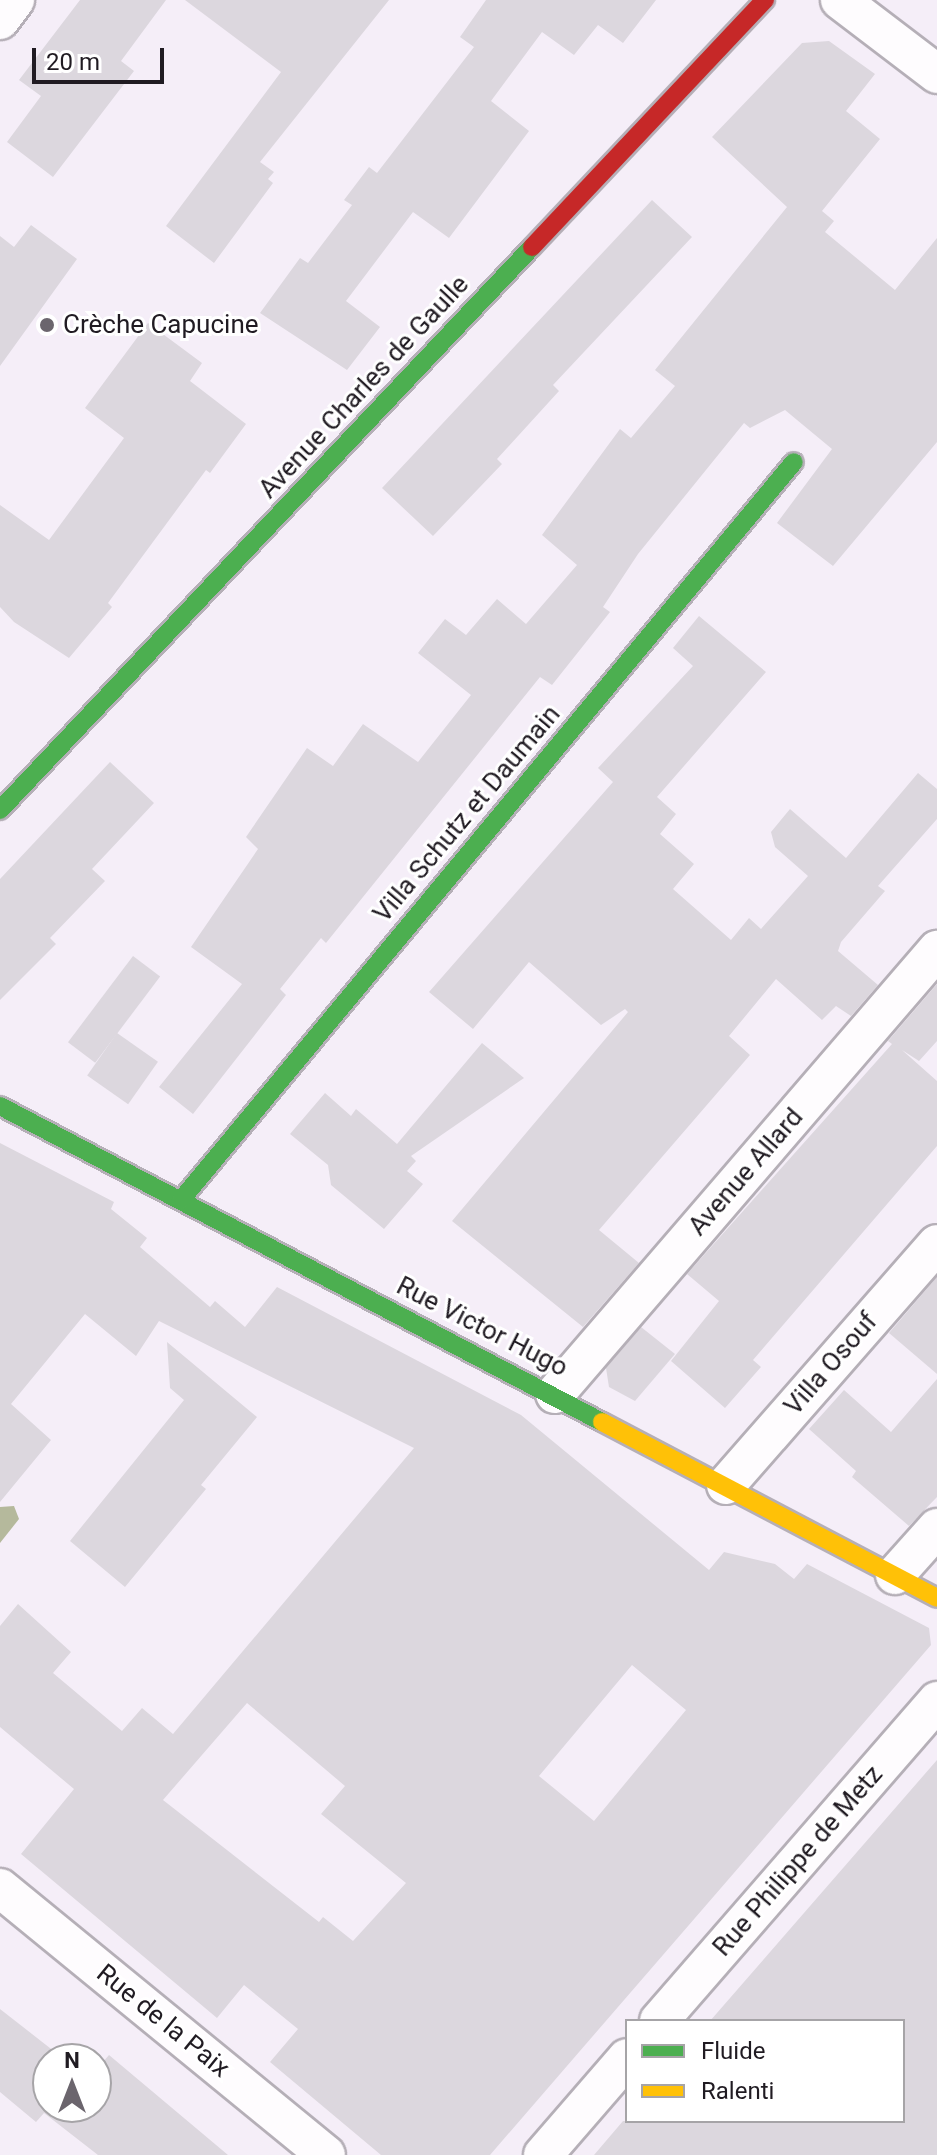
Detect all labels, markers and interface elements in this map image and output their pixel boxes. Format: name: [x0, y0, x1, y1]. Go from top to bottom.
scale bar: [36, 32, 168, 82]
text: 20 m: [46, 48, 100, 76]
street label: Avenue Charles de Gaulle: [253, 269, 475, 505]
place label: Crèche Capucine: [63, 309, 259, 341]
marker: Crèche Capucine: [38, 316, 56, 334]
street label: Villa Schutz et Daumain: [367, 699, 567, 929]
street label: Avenue Allard: [682, 1102, 810, 1242]
street label: Rue Victor Hugo: [391, 1270, 573, 1384]
street label: Villa Osouf: [778, 1306, 884, 1422]
street label: Rue Philippe de Metz: [707, 1759, 889, 1963]
street label: Rue de la Paix: [90, 1958, 236, 2084]
legend: [625, 2019, 905, 2123]
text: Fluide: [701, 2037, 765, 2065]
north arrow: [32, 2043, 112, 2123]
text: N: [64, 2048, 80, 2073]
text: Ralenti: [701, 2077, 774, 2105]

